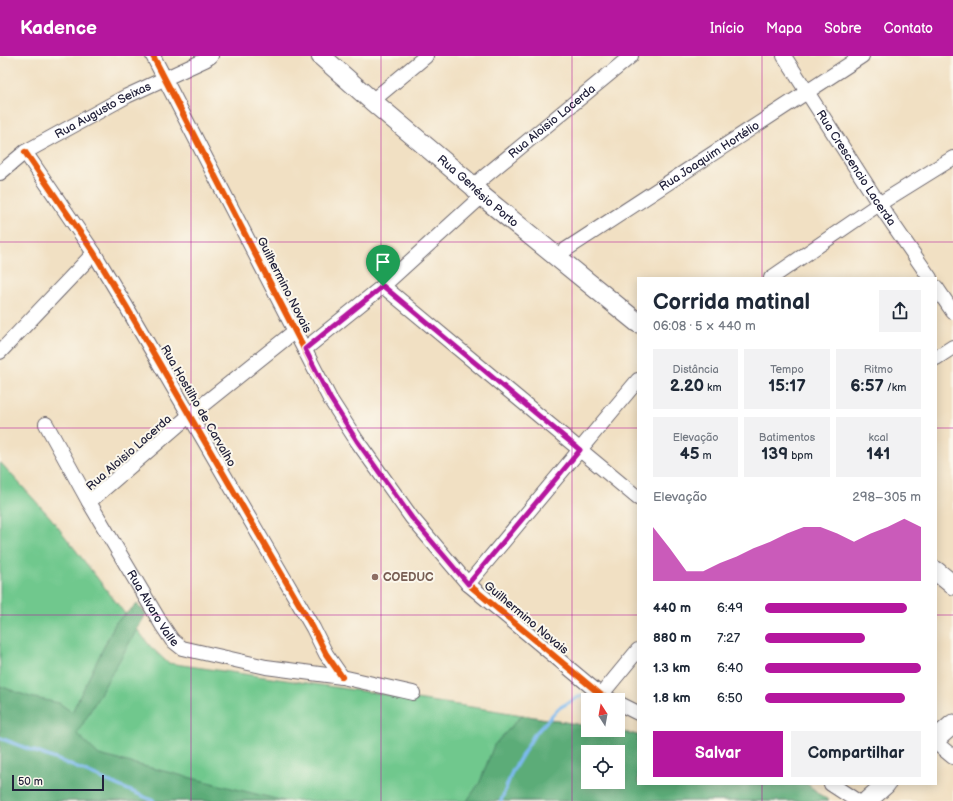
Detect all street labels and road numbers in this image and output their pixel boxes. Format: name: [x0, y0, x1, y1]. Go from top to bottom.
street label: Rua Augusto Seixas: [52, 78, 153, 142]
street label: Rua Aloisio Lacerda: [505, 81, 599, 161]
street label: Rua Crescencio Lacerda: [813, 107, 899, 229]
street label: Rua Joaquim Hortélio: [656, 118, 762, 194]
street label: Rua Genésio Porto: [434, 152, 522, 230]
street label: Guilhermino Novais: [253, 234, 315, 336]
street label: Rua Hostilho de Carvalho: [157, 342, 239, 470]
street label: Rua Aloisio Lacerda: [83, 412, 175, 494]
street label: Rua Alvaro Valle: [124, 567, 182, 650]
street label: Guilhermino Novais: [481, 578, 571, 658]

